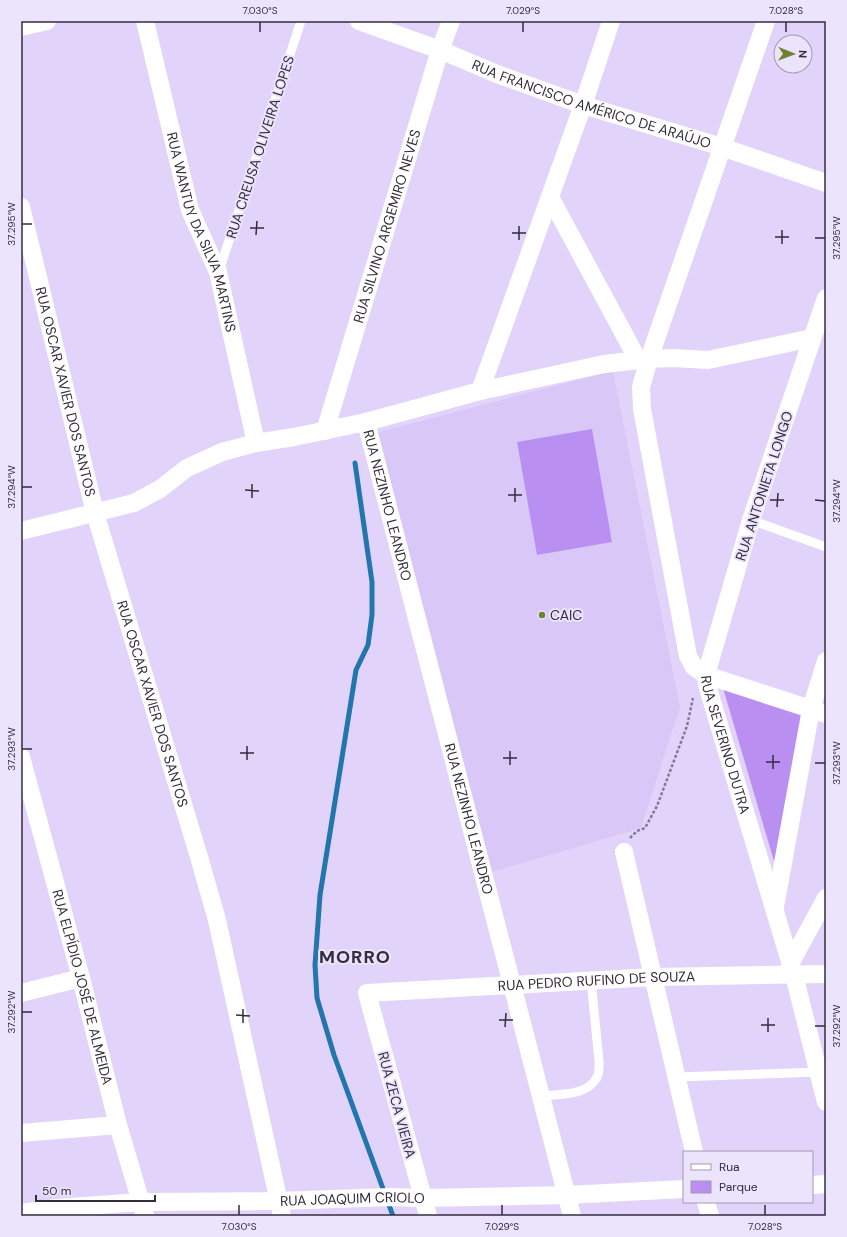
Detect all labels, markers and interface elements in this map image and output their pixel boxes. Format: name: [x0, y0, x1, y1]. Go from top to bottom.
text: 7.030°S: [242, 4, 278, 17]
text: 7.029°S: [506, 4, 540, 17]
text: 7.028°S: [769, 4, 803, 17]
north arrow: [773, 34, 813, 74]
text: N: [796, 50, 810, 58]
street label: RUA CREUSA OLIVEIRA LOPES: [222, 53, 298, 241]
street label: RUA FRANCISCO AMÉRICO DE ARAÚJO: [469, 55, 713, 152]
street label: RUA SILVINO ARGEMIRO NEVES: [349, 127, 425, 325]
street label: RUA WANTUY DA SILVA MARTINS: [163, 130, 240, 334]
text: 37.295°W: [5, 202, 18, 246]
text: 37.295°W: [830, 216, 843, 260]
street label: RUA OSCAR XAVIER DOS SANTOS: [32, 285, 100, 498]
street label: RUA ANTONIETA LONGO: [731, 409, 797, 563]
street label: RUA NEZINHO LEANDRO: [359, 428, 416, 583]
text: 37.294°W: [5, 465, 18, 509]
text: 37.294°W: [830, 479, 843, 523]
street label: RUA OSCAR XAVIER DOS SANTOS: [113, 598, 192, 809]
place label: CAIC: [550, 606, 582, 624]
marker: CAIC: [537, 610, 547, 620]
street label: RUA SEVERINO DUTRA: [697, 675, 754, 816]
text: 37.293°W: [5, 727, 18, 771]
street label: RUA NEZINHO LEANDRO: [441, 741, 497, 897]
text: 37.293°W: [830, 741, 843, 785]
street label: RUA ELPÍDIO JOSÉ DE ALMEIDA: [48, 887, 116, 1086]
district label: MORRO: [319, 945, 391, 969]
street label: RUA PEDRO RUFINO DE SOUZA: [497, 967, 695, 995]
text: 37.292°W: [5, 990, 18, 1034]
text: 37.292°W: [830, 1004, 843, 1048]
street label: RUA ZECA VIEIRA: [374, 1050, 420, 1160]
legend: [683, 1151, 813, 1203]
text: Rua: [719, 1159, 740, 1175]
scale bar: [36, 1177, 155, 1203]
text: Parque: [719, 1179, 758, 1195]
text: 50 m: [42, 1183, 71, 1199]
street label: RUA JOAQUIM CRIOLO: [280, 1188, 425, 1210]
text: 7.030°S: [221, 1220, 257, 1233]
text: 7.029°S: [485, 1220, 519, 1233]
text: 7.028°S: [748, 1220, 782, 1233]

